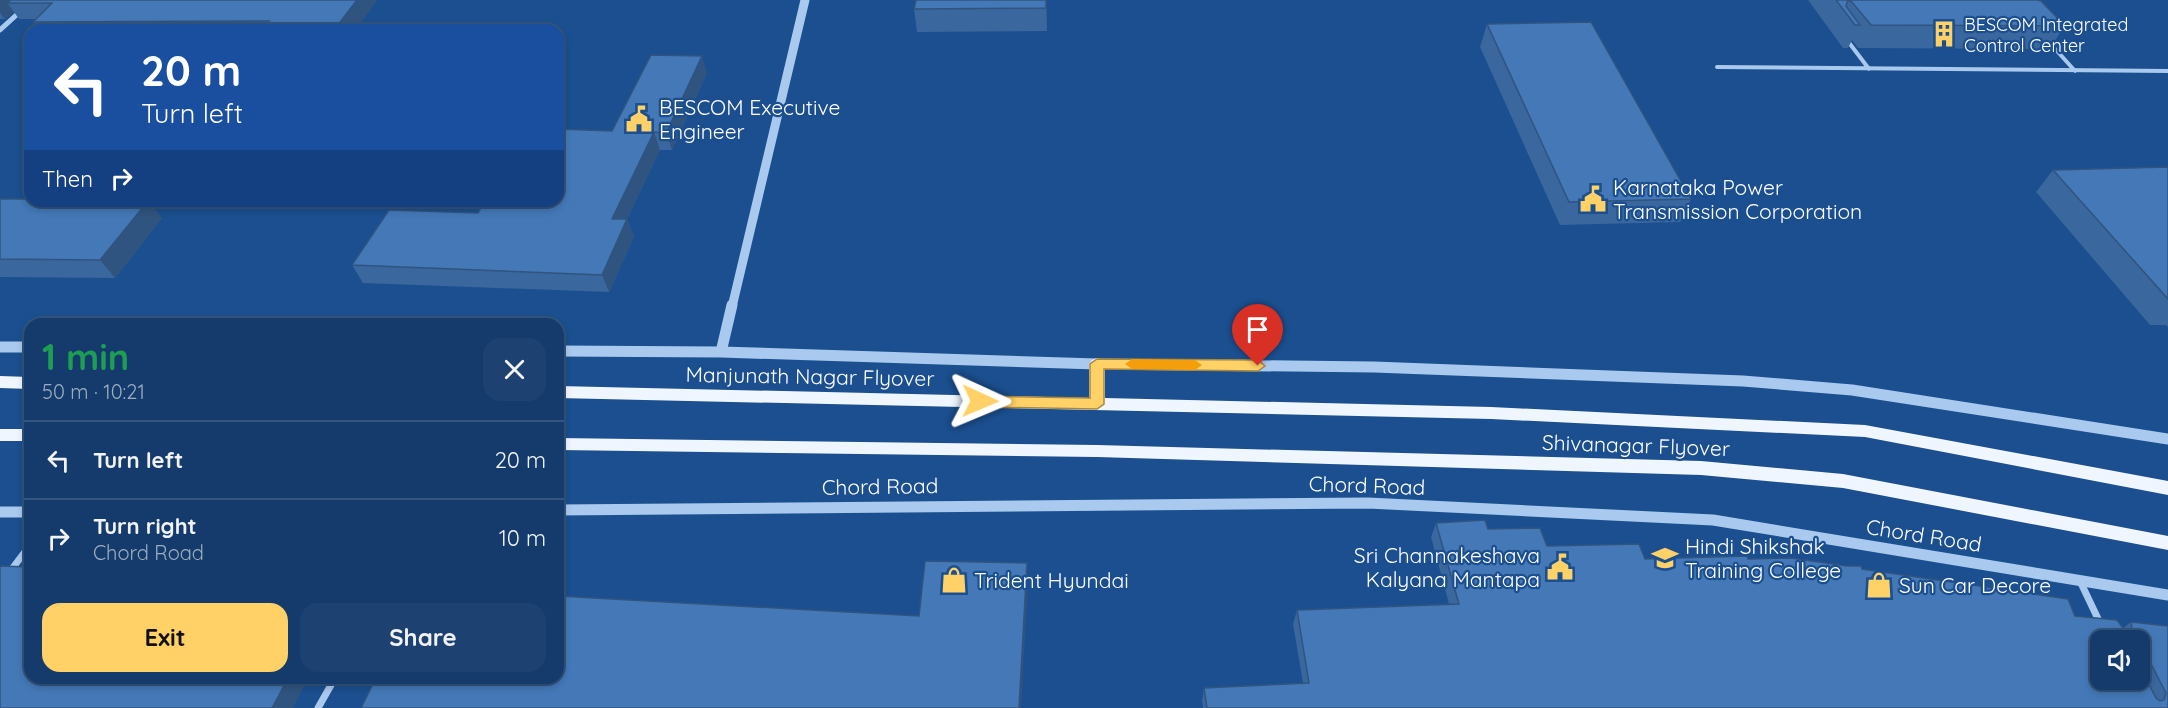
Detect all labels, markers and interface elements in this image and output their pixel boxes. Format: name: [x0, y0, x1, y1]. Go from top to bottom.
place label: BESCOM Integrated Control Center: [1964, 13, 2128, 57]
building icon: BESCOM Integrated Control Center: [1929, 19, 1959, 49]
text: 20 m: [141, 44, 241, 97]
icon: left: [42, 48, 120, 126]
place label: BESCOM Executive Engineer: [659, 94, 840, 144]
text: Turn left: [141, 96, 243, 130]
public building icon: BESCOM Executive Engineer: [624, 104, 654, 134]
icon: right: [105, 162, 138, 195]
text: Then: [42, 165, 93, 193]
place label: Karnataka Power Transmission Corporation: [1613, 174, 1862, 224]
public building icon: Karnataka Power Transmission Corporation: [1578, 184, 1608, 214]
pin: [1232, 304, 1283, 366]
icon: arrive: [1241, 313, 1274, 346]
text: 1 min: [42, 334, 129, 379]
button: close: [483, 338, 546, 401]
street label: Manjunath Nagar Flyover: [685, 361, 935, 391]
position arrow: [948, 369, 1012, 433]
text: 50 m · 10:21: [42, 379, 145, 404]
street label: Shivanagar Flyover: [1542, 429, 1730, 461]
icon: left: [42, 444, 75, 477]
text: Turn left: [93, 446, 183, 474]
text: 20 m: [495, 446, 546, 474]
street label: Chord Road: [1308, 470, 1426, 500]
street label: Chord Road: [822, 472, 938, 500]
text: Turn right: [93, 512, 197, 540]
street label: Chord Road: [1864, 513, 1984, 557]
icon: right: [42, 522, 75, 555]
text: 10 m: [499, 524, 546, 552]
place label: Hindi Shikshak Training College: [1685, 533, 1841, 583]
text: Chord Road: [93, 540, 204, 565]
place label: Sri Channakeshava Kalyana Mantapa: [1354, 542, 1540, 592]
school or university icon: Hindi Shikshak Training College: [1650, 543, 1680, 573]
public building icon: Sri Channakeshava Kalyana Mantapa: [1545, 552, 1575, 582]
shop icon: Trident Hyundai: [939, 565, 969, 595]
place label: Trident Hyundai: [974, 567, 1129, 593]
shop icon: Sun Car Decore: [1864, 570, 1894, 600]
place label: Sun Car Decore: [1899, 572, 2051, 598]
button: Exit: [42, 603, 288, 672]
button: Share: [300, 603, 546, 672]
map controls: [2090, 630, 2150, 690]
button: sound: [2090, 630, 2150, 690]

